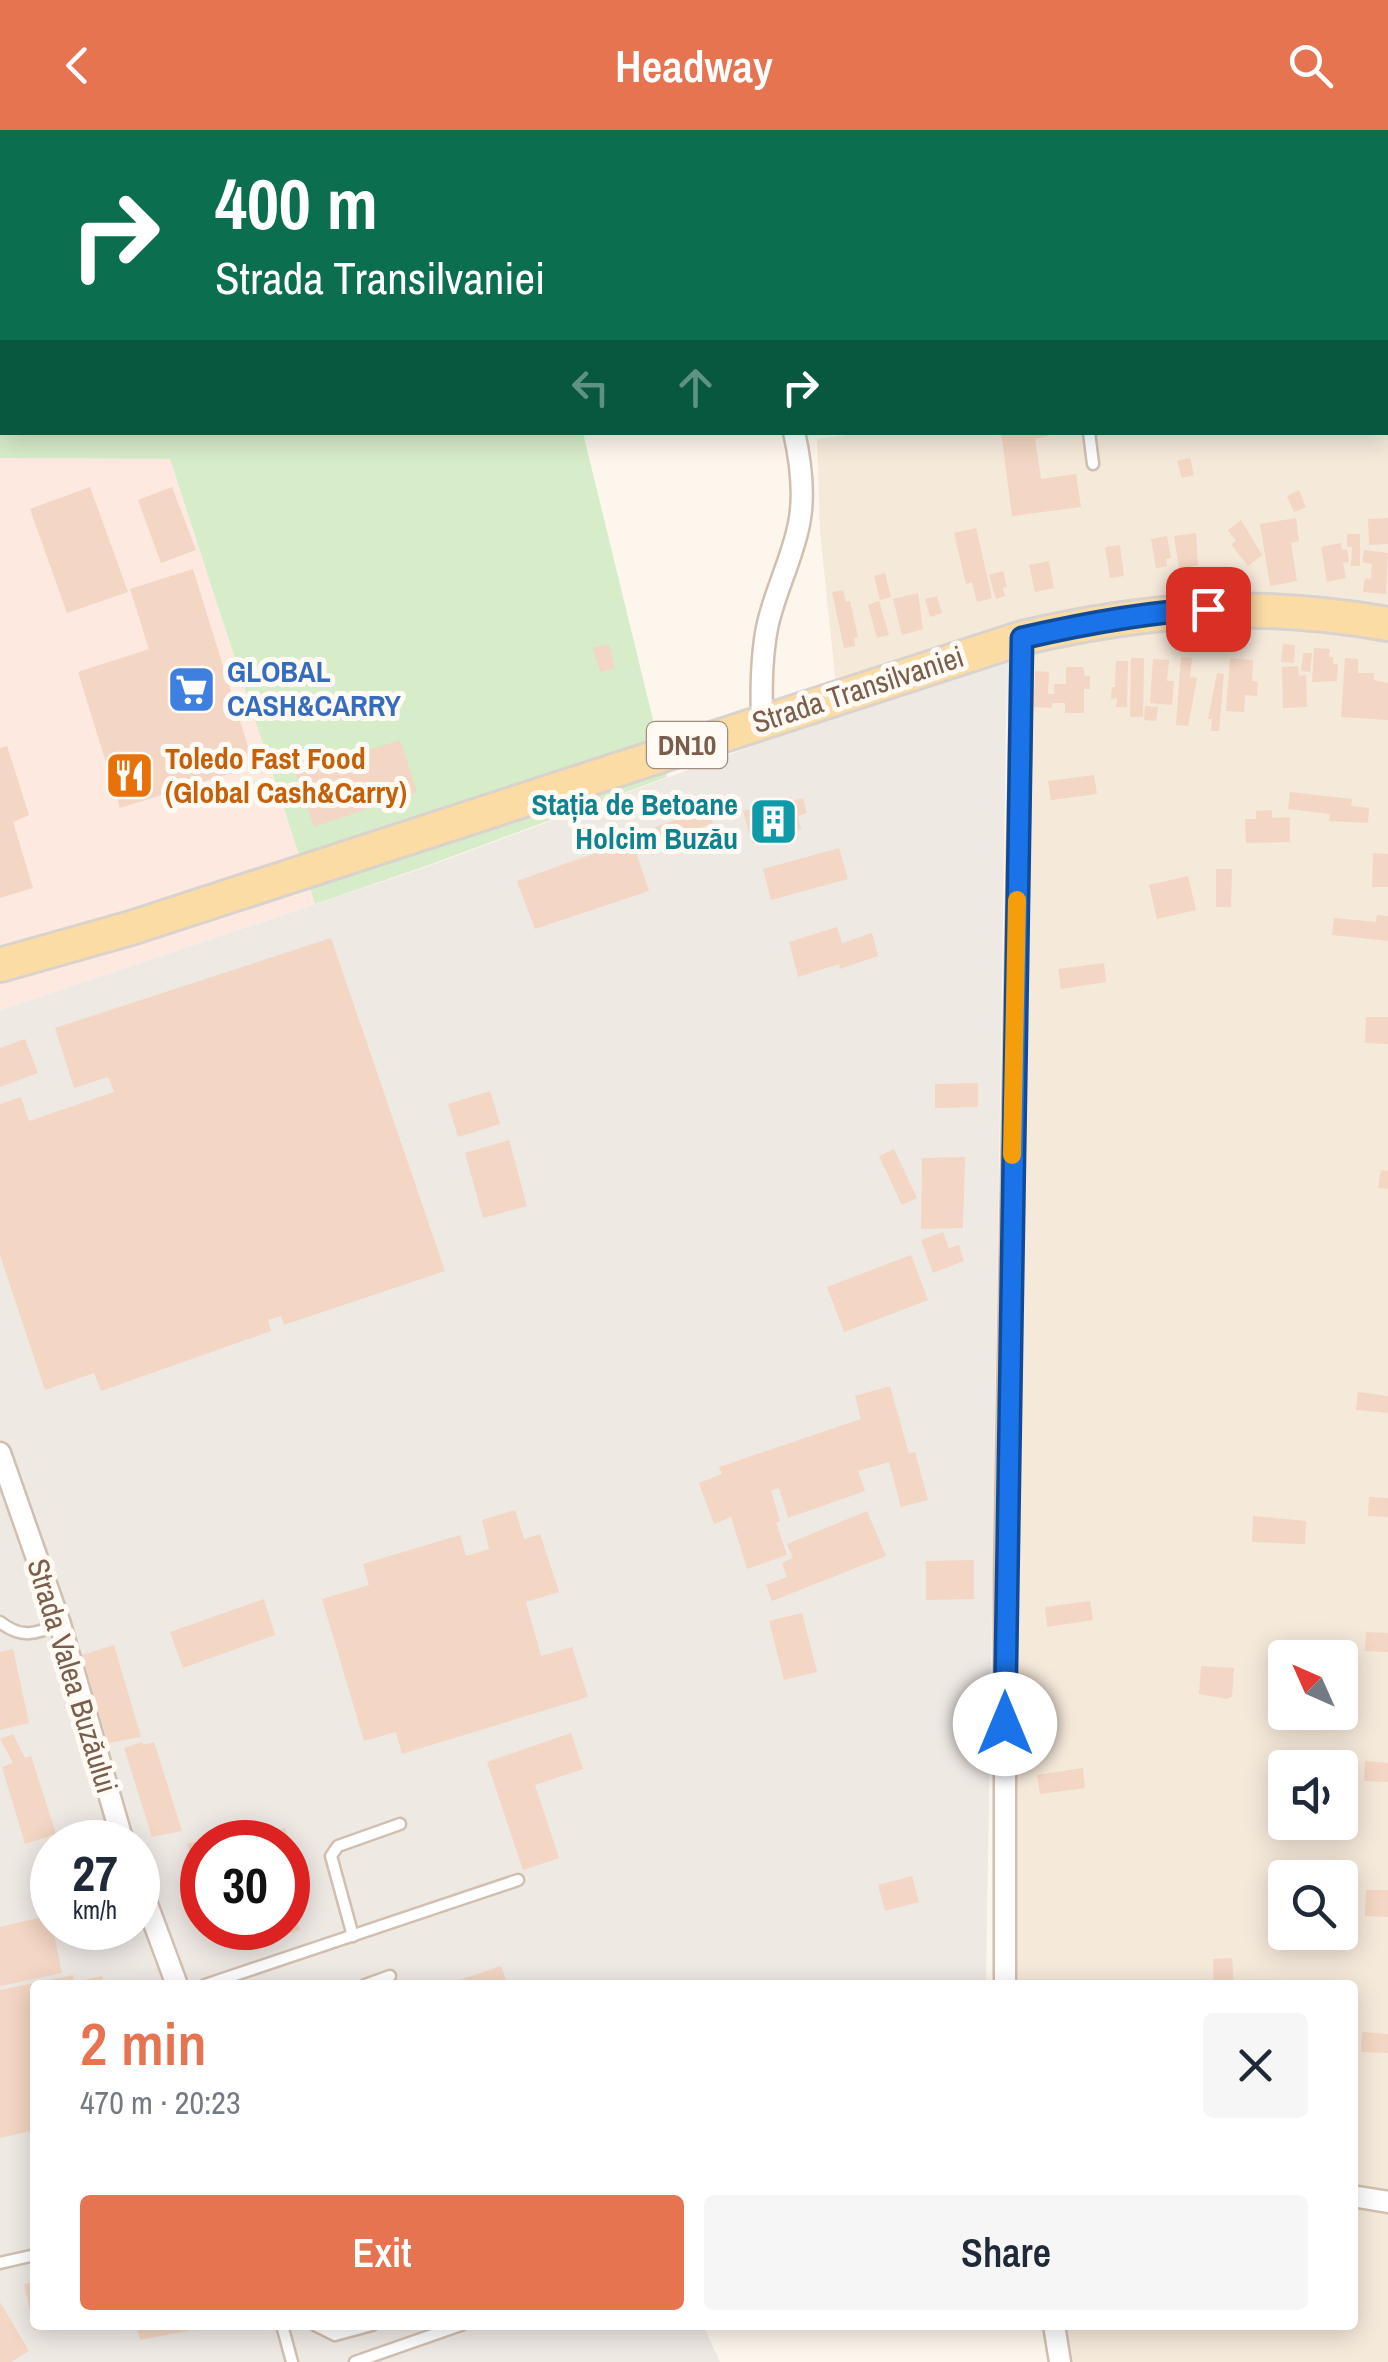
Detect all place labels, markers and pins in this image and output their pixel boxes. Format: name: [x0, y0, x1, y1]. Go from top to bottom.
pin: [1166, 567, 1251, 652]
place label: GLOBAL CASH&CARRY: [227, 651, 402, 725]
supermarket icon: GLOBAL CASH&CARRY: [166, 663, 218, 715]
place label: Toledo Fast Food (Global Cash&Carry): [165, 738, 407, 812]
restaurant icon: Toledo Fast Food (Global Cash&Carry): [104, 750, 156, 802]
place label: Stația de Betoane Holcim Buzău: [532, 784, 738, 858]
building icon: Stația de Betoane Holcim Buzău: [747, 796, 799, 848]

